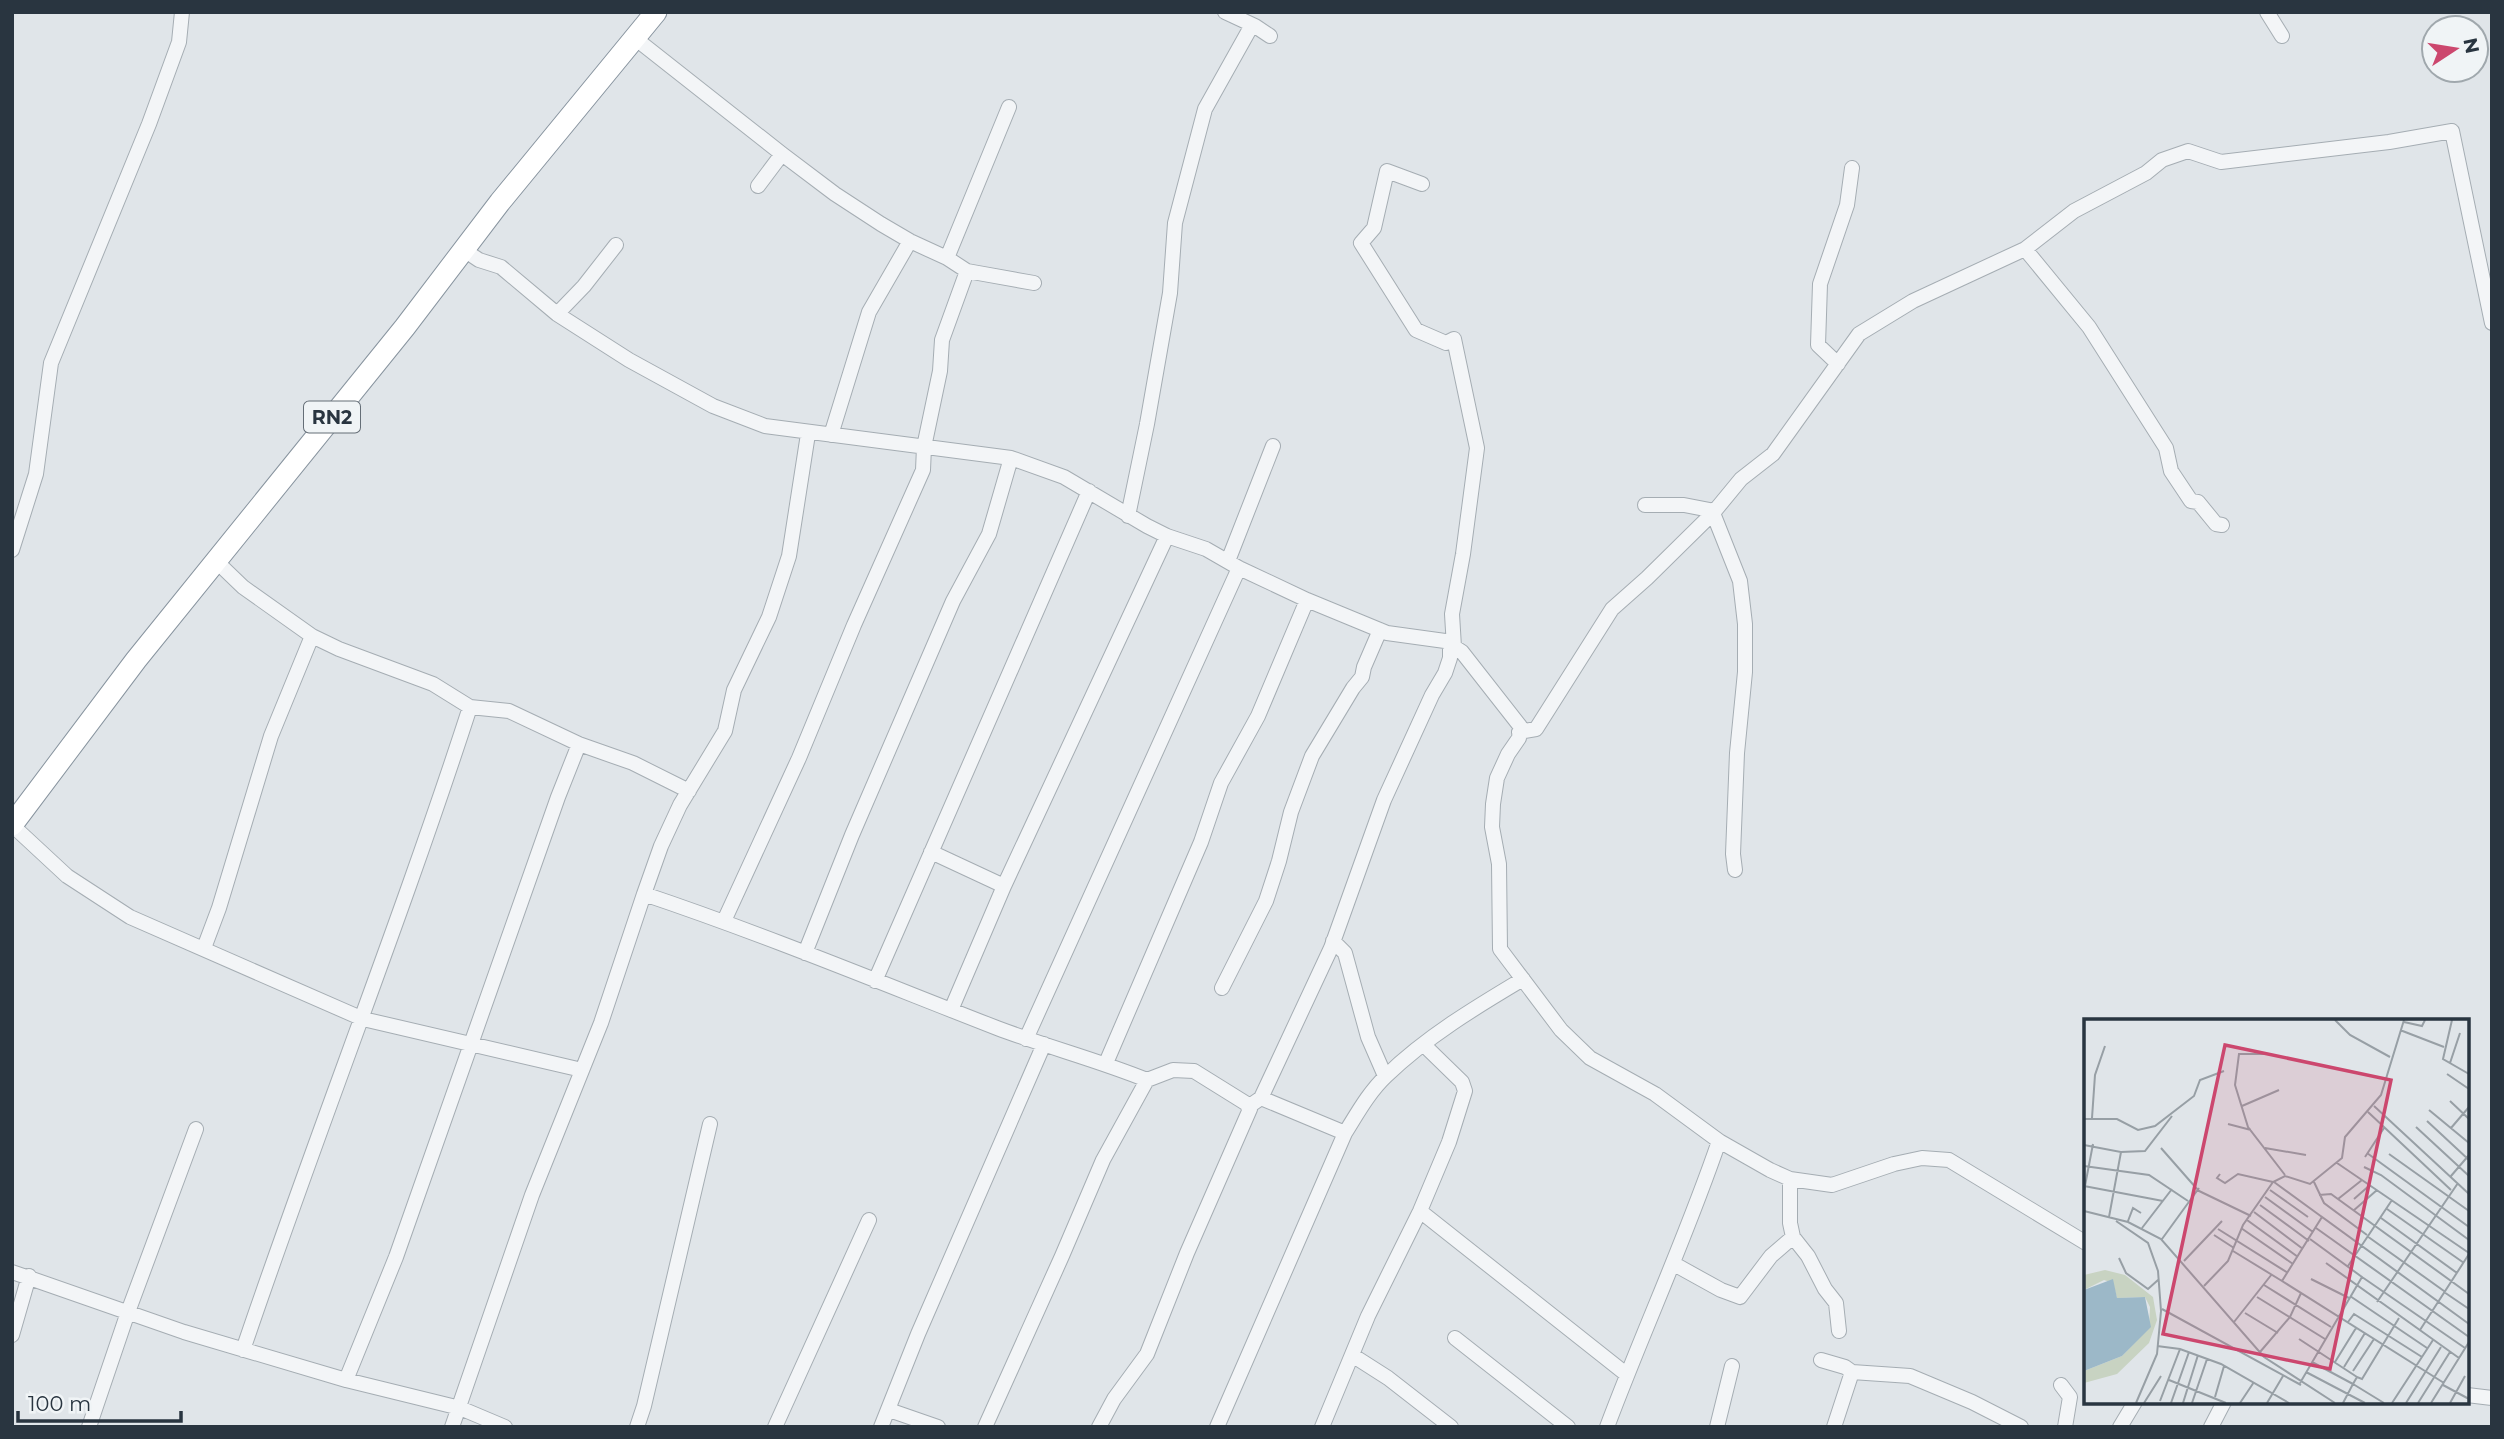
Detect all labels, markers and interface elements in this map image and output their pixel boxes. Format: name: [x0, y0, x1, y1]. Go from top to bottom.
north arrow: [2420, 14, 2490, 84]
text: N: [2458, 36, 2484, 55]
road number: RN2: [304, 402, 360, 432]
inset map: [2084, 1019, 2469, 1404]
scale bar: [18, 1380, 180, 1424]
text: 100 m: [28, 1391, 91, 1416]

